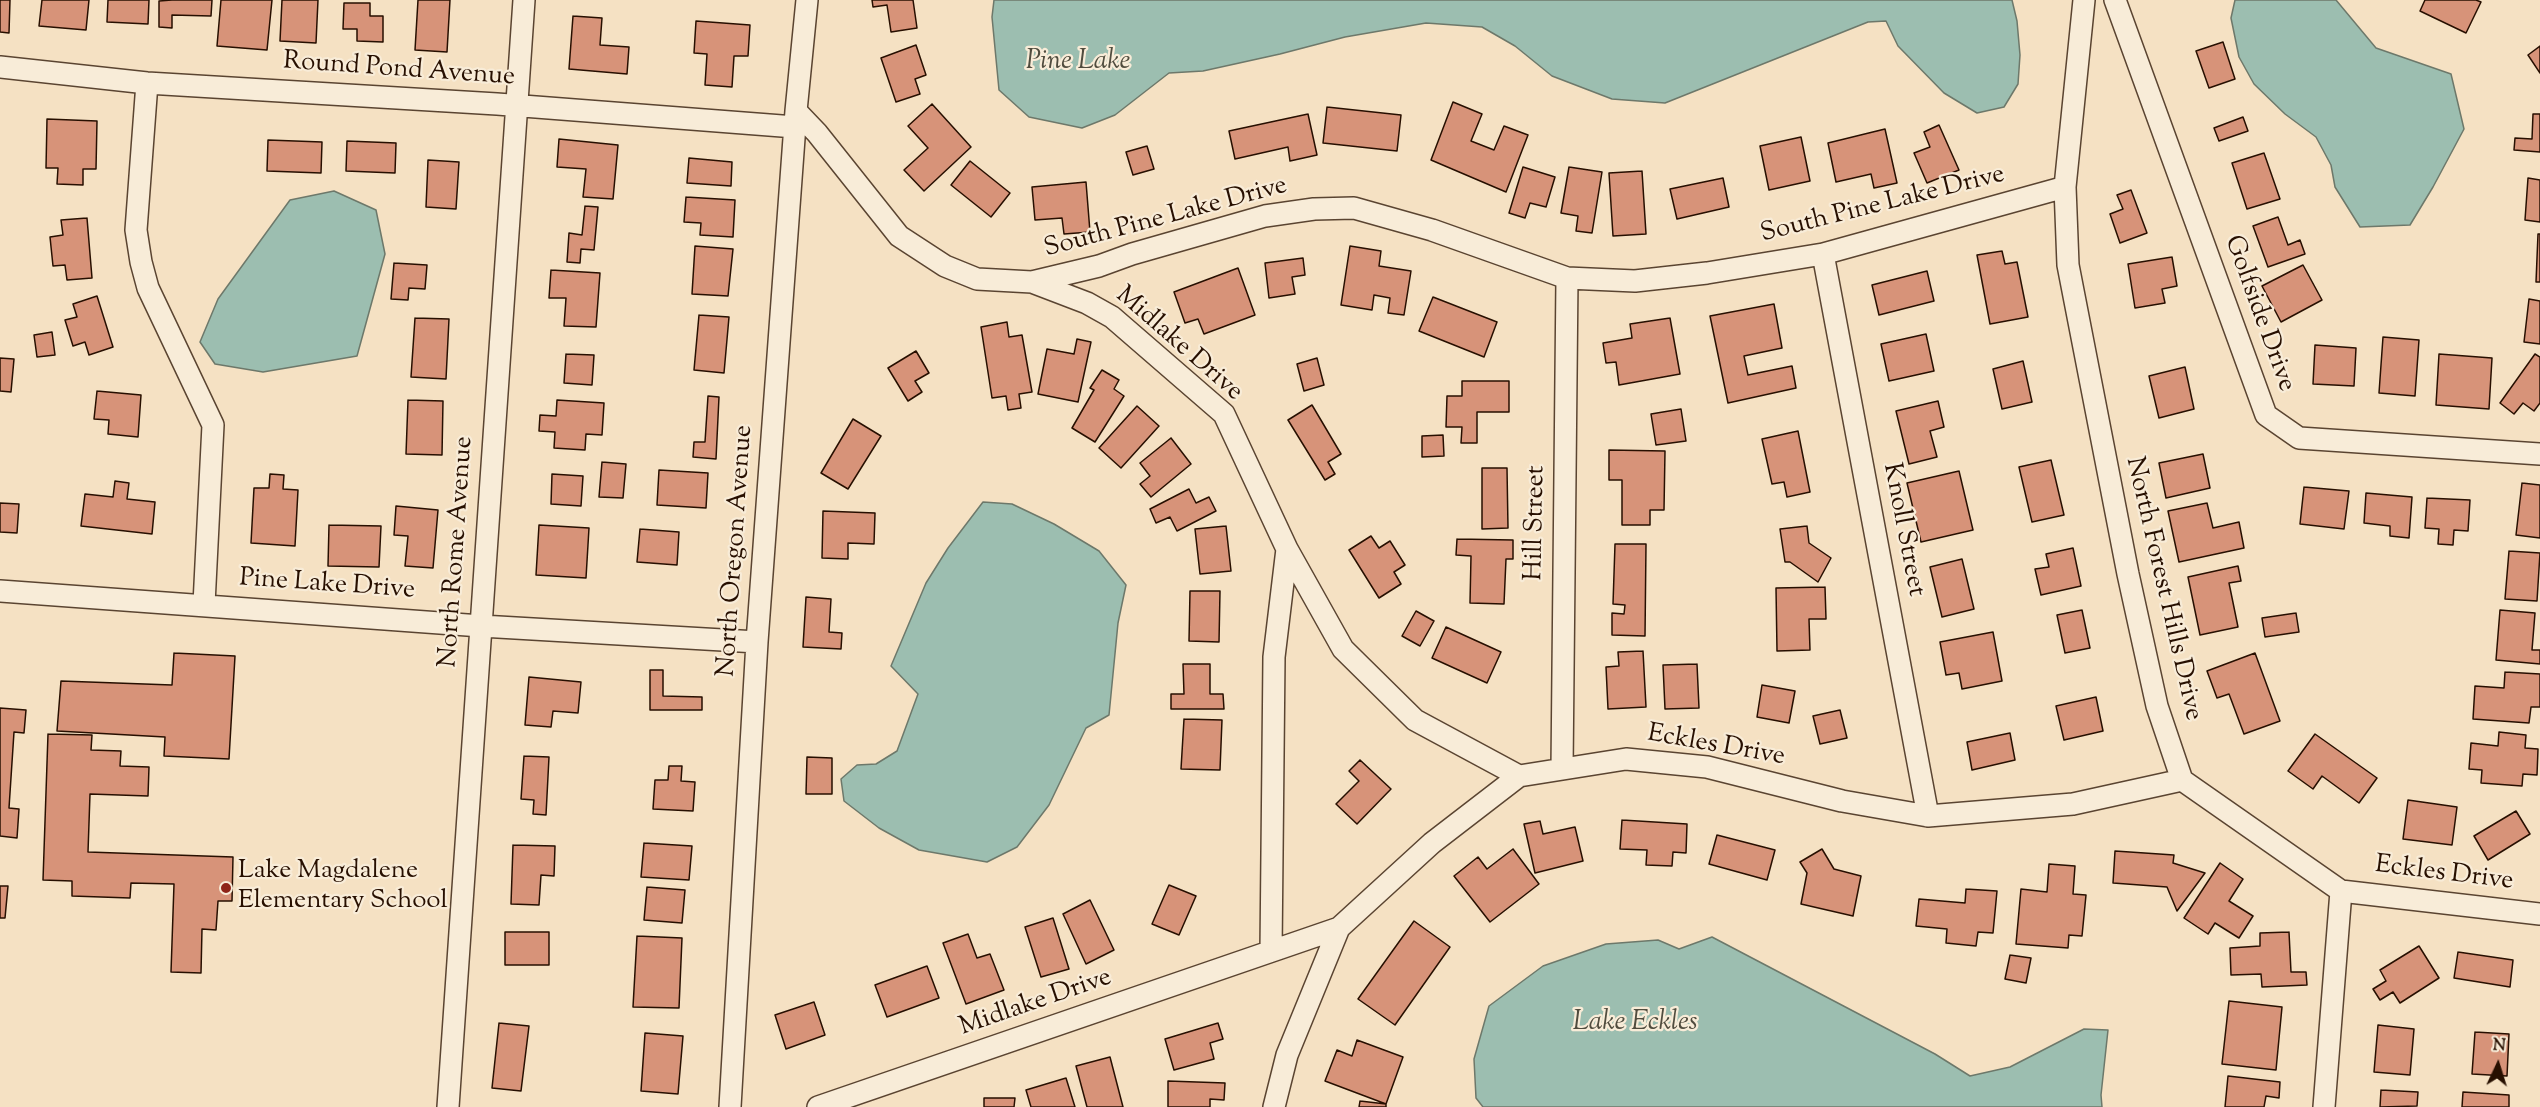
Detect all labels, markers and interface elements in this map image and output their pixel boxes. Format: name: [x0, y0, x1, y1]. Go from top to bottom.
street label: Round Pond Avenue: [282, 47, 516, 95]
water label: Pine Lake: [1026, 47, 1130, 79]
street label: South Pine Lake Drive: [1758, 161, 2008, 251]
street label: South Pine Lake Drive: [1041, 172, 1291, 266]
street label: Golfside Drive: [2215, 232, 2301, 396]
street label: Midlake Drive: [1108, 281, 1248, 409]
street label: North Oregon Avenue: [713, 424, 761, 678]
street label: North Rome Avenue: [434, 435, 482, 669]
street label: North Forest Hills Drive: [2116, 454, 2208, 724]
street label: Knoll Street: [1874, 461, 1930, 599]
street label: Hill Street: [1520, 465, 1554, 581]
street label: Pine Lake Drive: [238, 564, 416, 608]
street label: Eckles Drive: [1645, 720, 1787, 774]
street label: Eckles Drive: [2373, 851, 2515, 899]
place label: Lake Magdalene Elementary School: [238, 857, 448, 918]
marker: Lake Magdalene Elementary School: [219, 881, 233, 895]
street label: Midlake Drive: [956, 963, 1116, 1045]
water label: Lake Eckles: [1573, 1008, 1697, 1040]
north arrow: [2468, 1035, 2528, 1095]
text: N: [2492, 1035, 2506, 1058]

